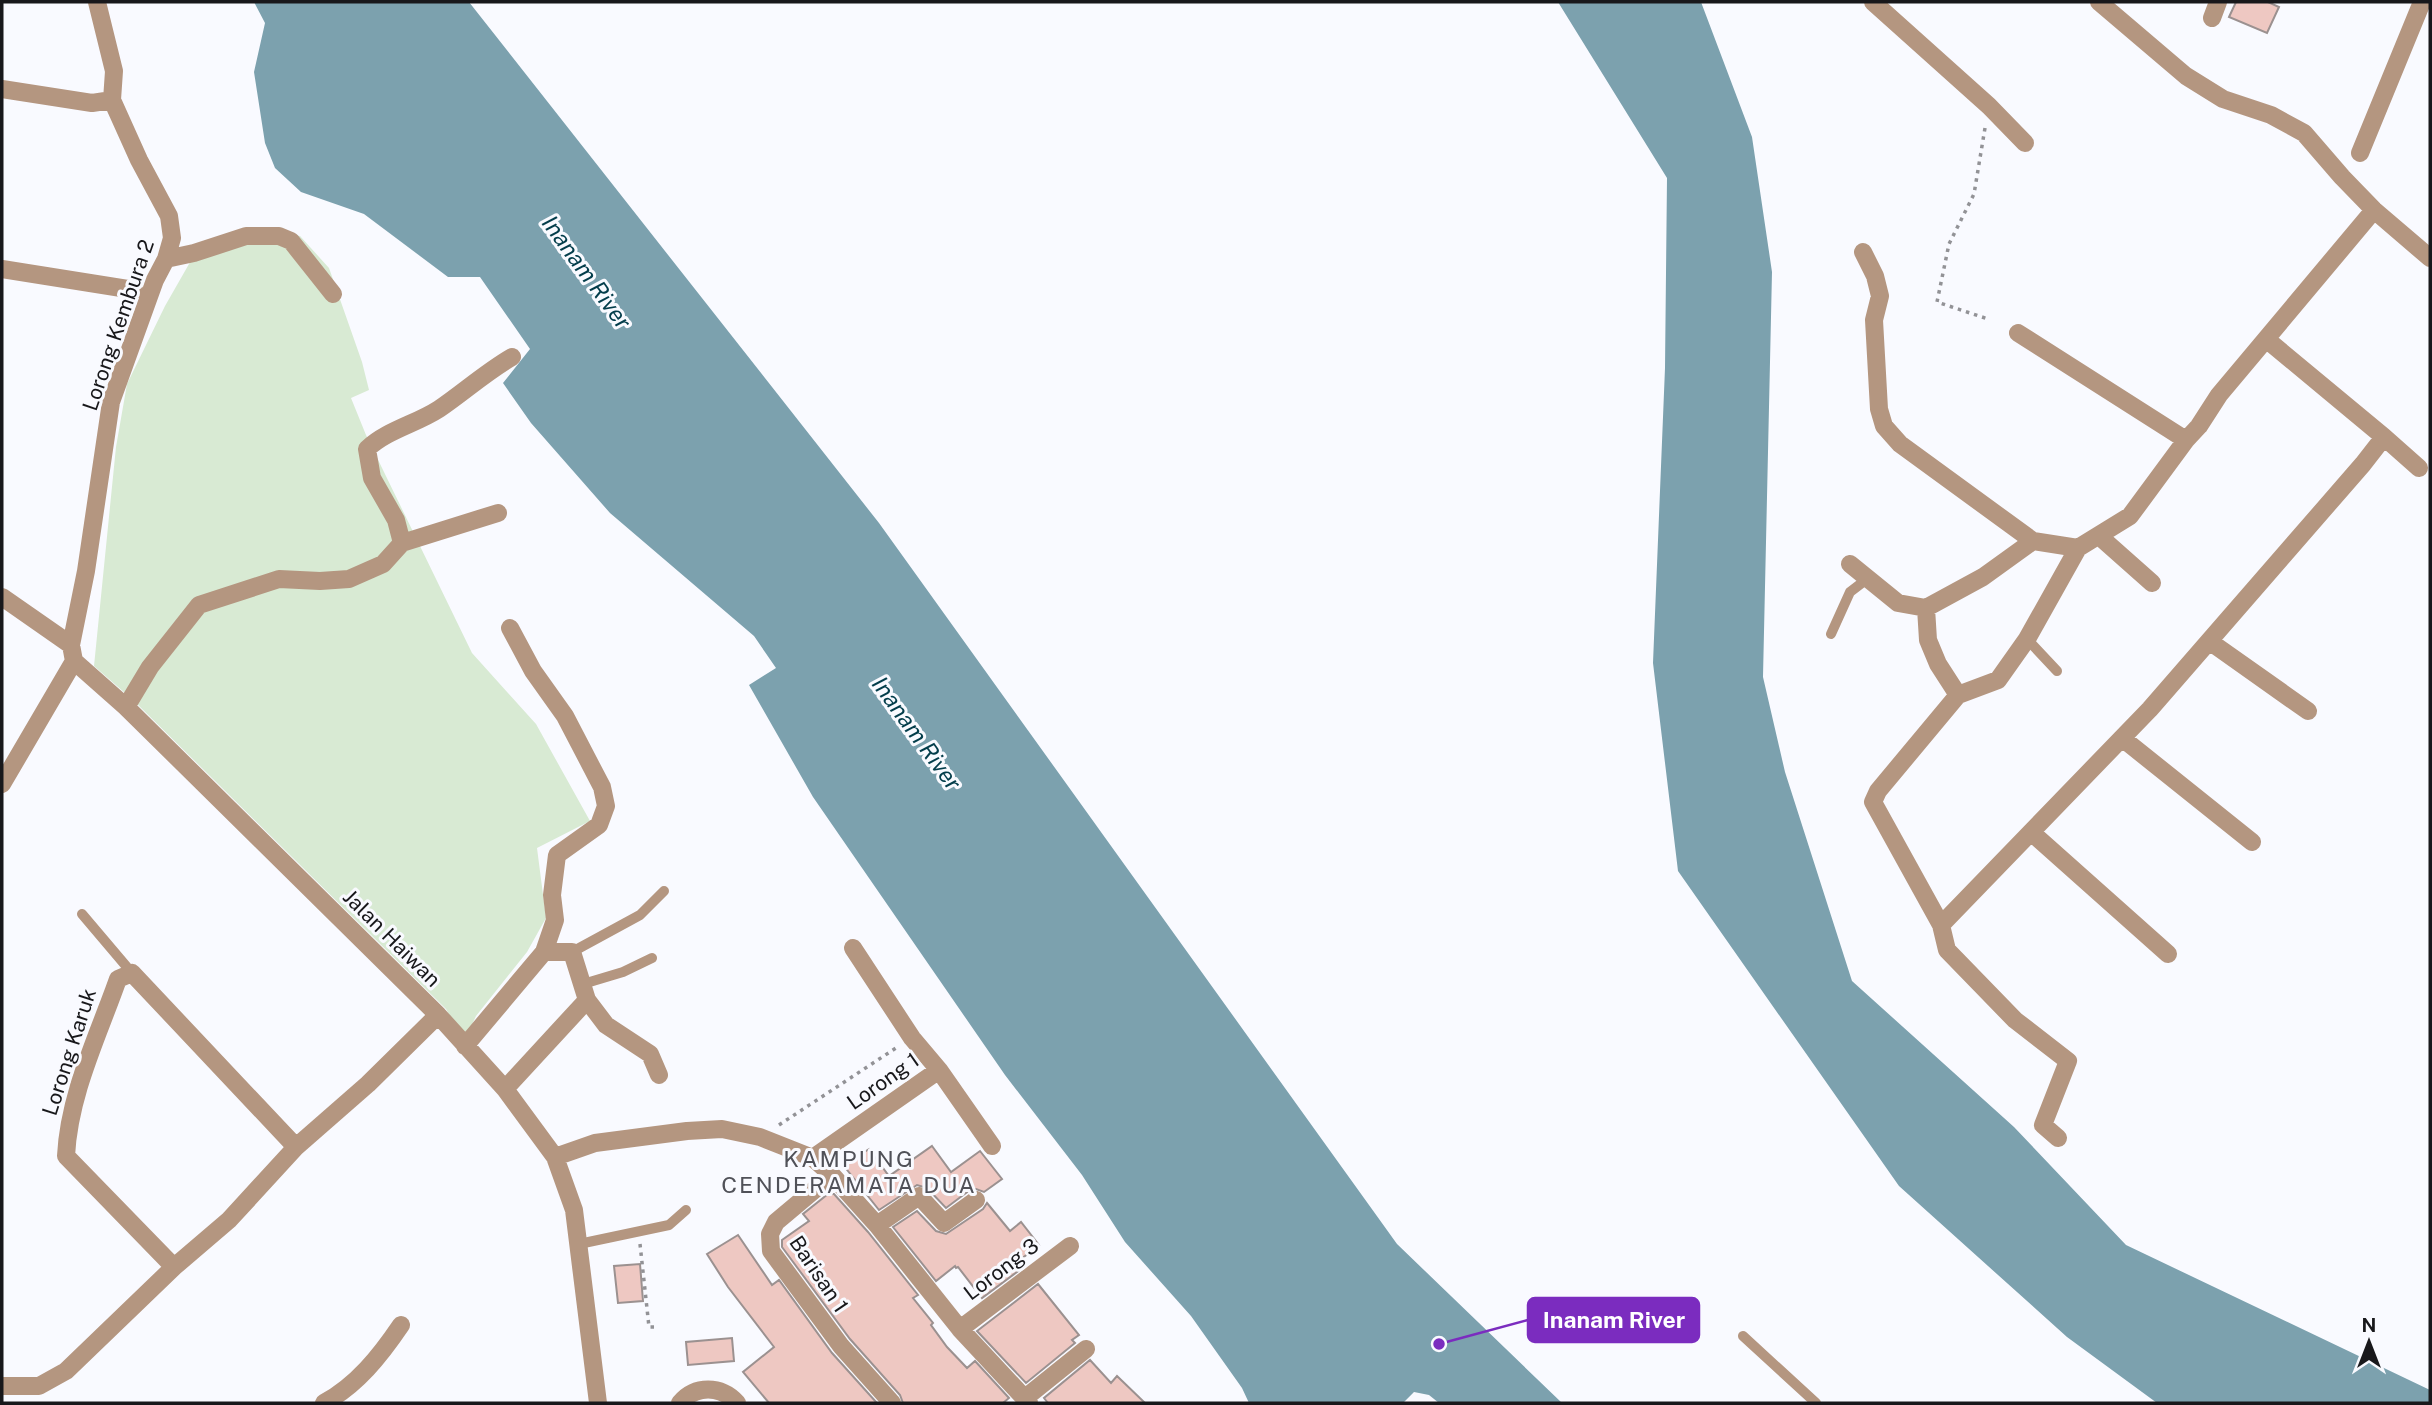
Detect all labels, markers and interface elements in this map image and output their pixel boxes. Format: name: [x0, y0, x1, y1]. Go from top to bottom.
water label: Inanam River: [537, 210, 637, 334]
street label: Lorong Kembura 2: [77, 236, 159, 414]
water label: Inanam River: [867, 671, 967, 795]
street label: Jalan Haiwan: [338, 884, 446, 992]
street label: Lorong Karuk: [37, 985, 101, 1119]
street label: Lorong 1: [842, 1047, 924, 1115]
district label: KAMPUNG CENDERAMATA DUA: [721, 1145, 977, 1198]
street label: Barisan 1: [784, 1231, 854, 1317]
street label: Lorong 3: [959, 1233, 1043, 1305]
callout: Inanam River: [1528, 1298, 1699, 1342]
text: Inanam River: [1543, 1306, 1685, 1333]
north arrow: [2334, 1307, 2404, 1377]
text: N: [2362, 1314, 2376, 1336]

